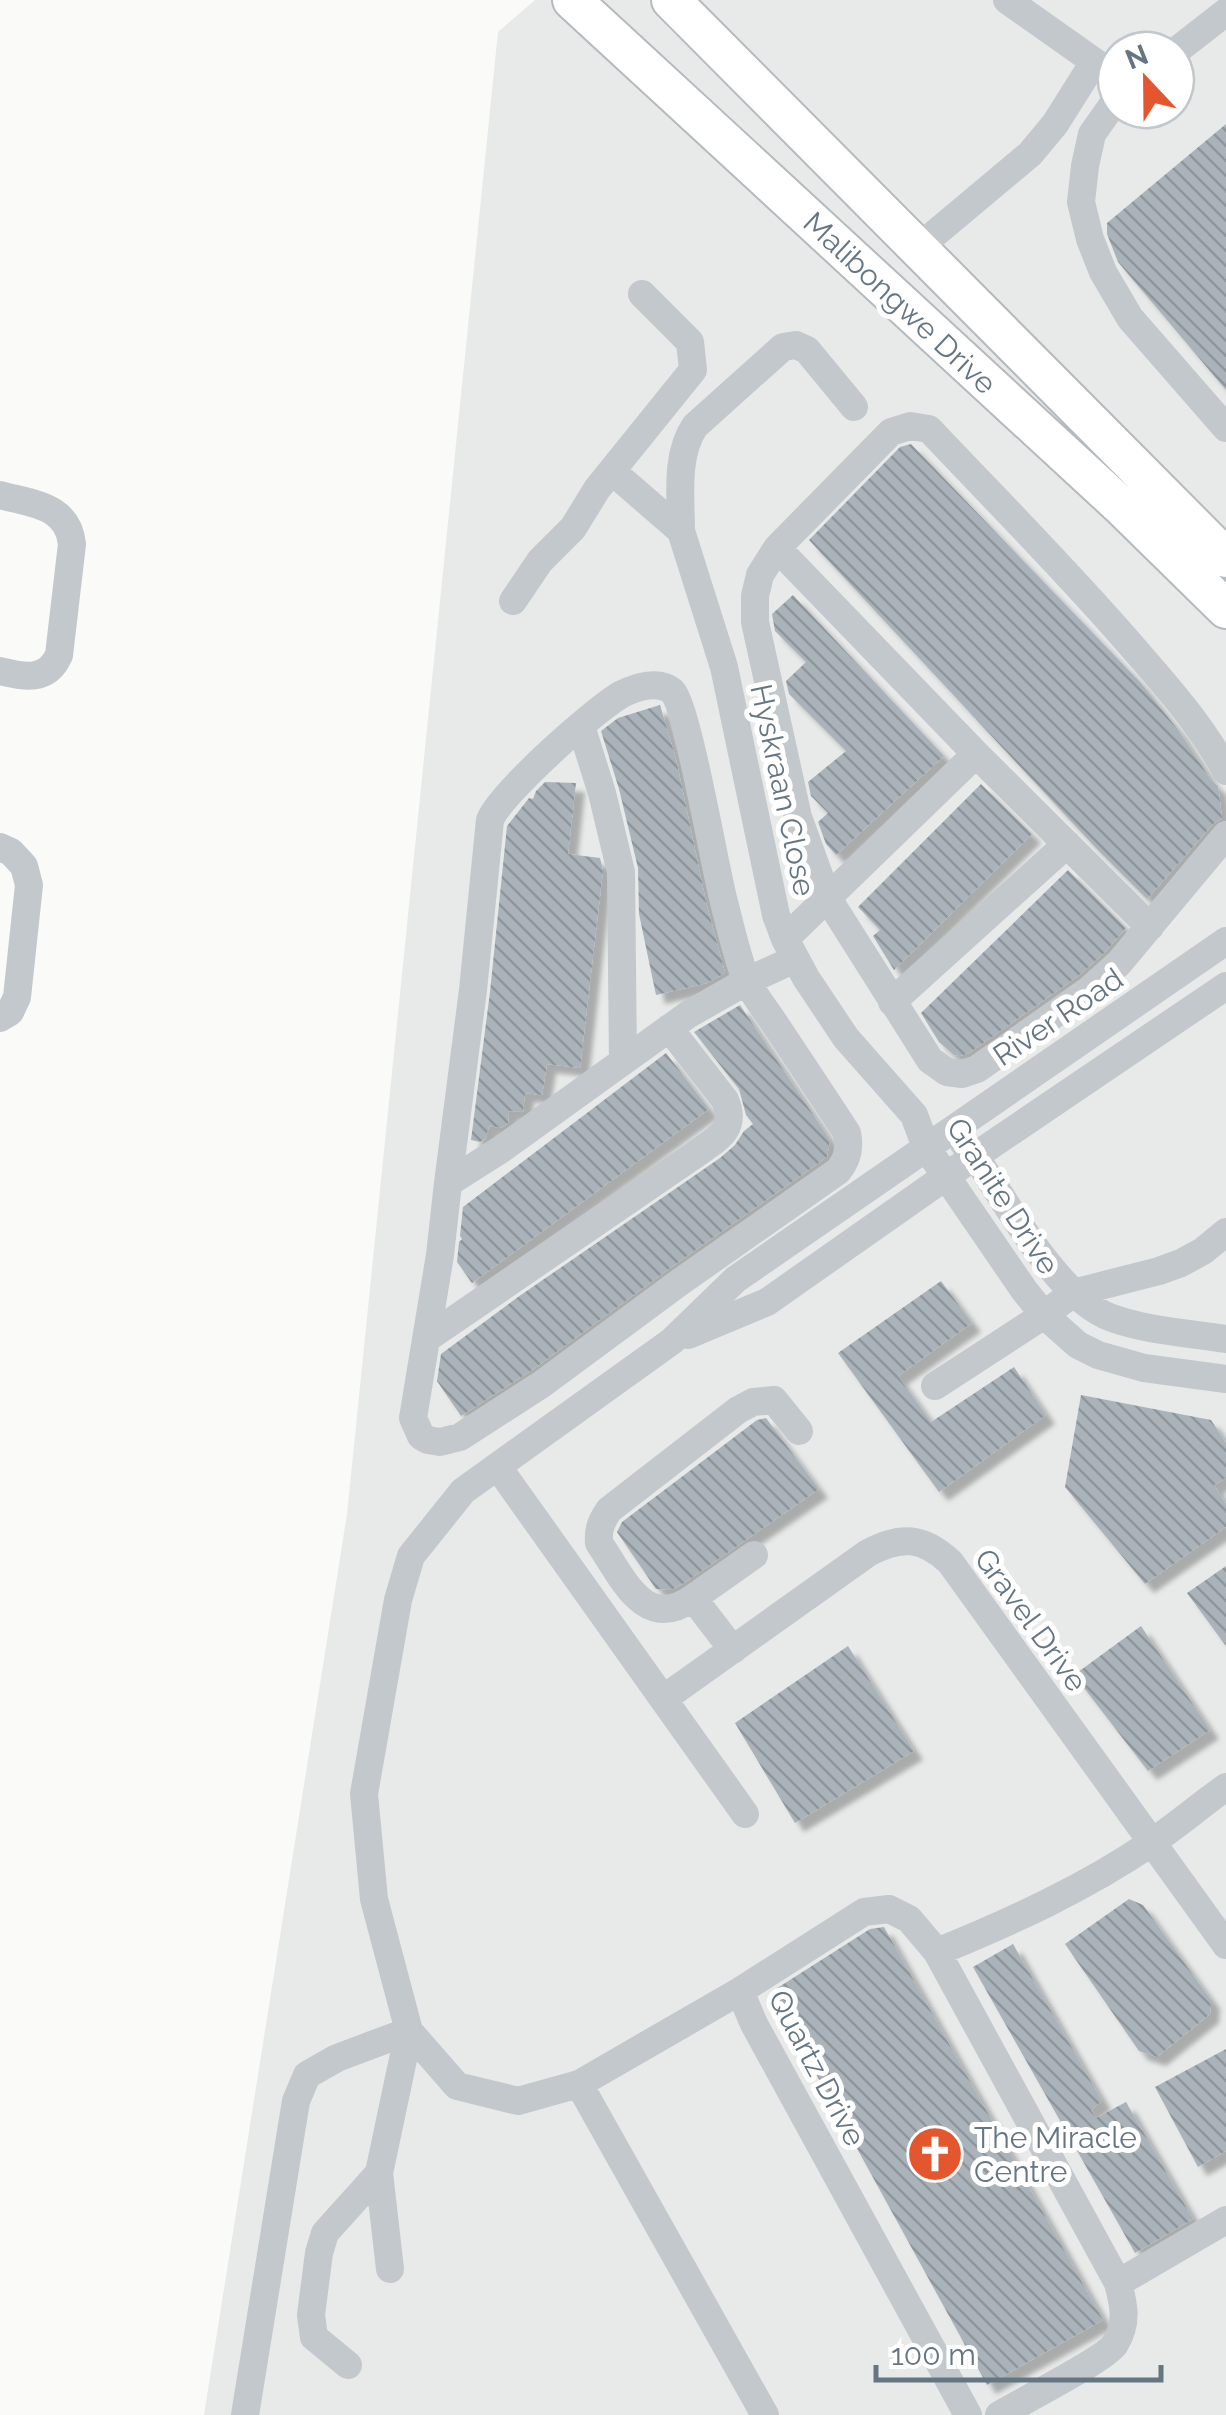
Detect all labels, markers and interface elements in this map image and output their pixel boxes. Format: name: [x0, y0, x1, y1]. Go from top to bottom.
north arrow: [1096, 30, 1196, 130]
text: N: [1121, 38, 1153, 77]
street label: Malibongwe Drive: [797, 205, 1003, 401]
street label: Hyskraan Close: [743, 681, 823, 899]
street label: River Road: [987, 961, 1129, 1073]
street label: Granite Drive: [940, 1111, 1066, 1281]
street label: Gravel Drive: [968, 1542, 1094, 1698]
street label: Quartz Drive: [761, 1984, 873, 2152]
place label: The Miracle Centre: [974, 2120, 1137, 2189]
church icon: The Miracle Centre: [905, 2124, 965, 2184]
scale bar: [876, 2320, 1161, 2382]
text: 100 m: [891, 2337, 976, 2372]

